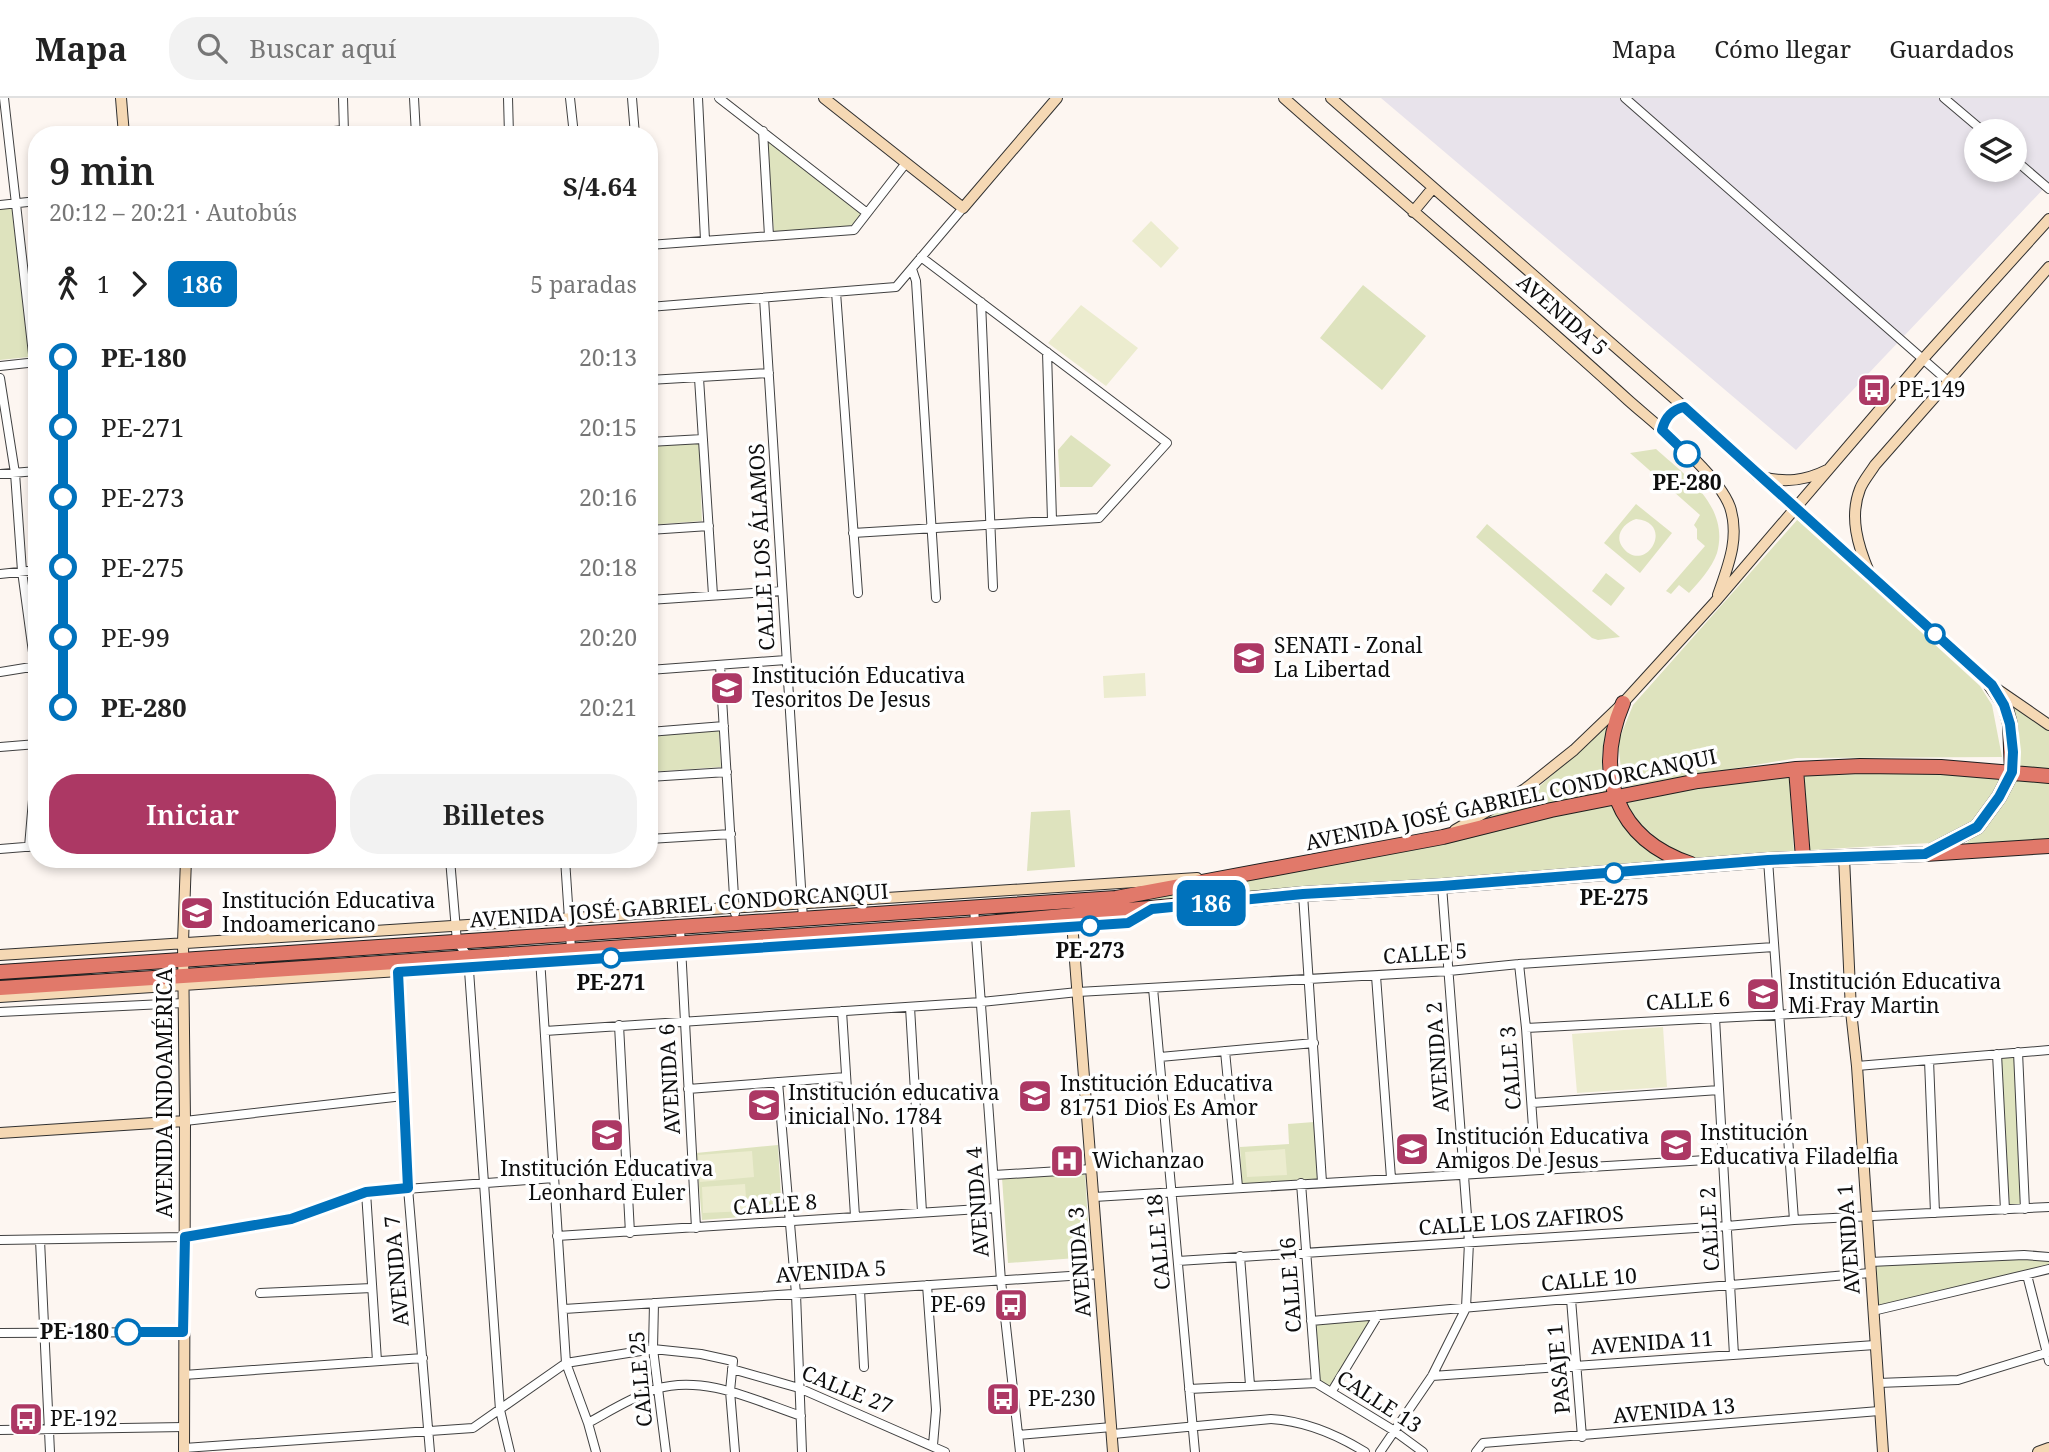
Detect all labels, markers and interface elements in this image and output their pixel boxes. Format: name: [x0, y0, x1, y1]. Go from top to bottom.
search box: [169, 17, 659, 80]
text: Mapa: [35, 26, 127, 71]
icon: search: [193, 29, 231, 67]
text: Buscar aquí: [249, 30, 396, 66]
text: Mapa: [1612, 32, 1676, 65]
text: Cómo llegar: [1714, 32, 1851, 65]
text: Guardados: [1889, 32, 2014, 65]
map controls: [1964, 119, 2027, 182]
button: layers: [1964, 119, 2027, 182]
text: 9 min: [49, 144, 155, 196]
text: S/4.64: [563, 168, 637, 204]
text: 20:12 – 20:21 · Autobús: [49, 196, 297, 228]
icon: walk: [49, 265, 87, 303]
icon: forward: [120, 265, 158, 303]
text: 186: [182, 267, 223, 300]
street label: AVENIDA 5: [1512, 267, 1614, 361]
text: 1: [97, 268, 110, 300]
text: 5 paradas: [530, 268, 637, 300]
text: PE-180: [101, 339, 187, 375]
text: 20:13: [579, 341, 637, 373]
bus stop icon: PE-149: [1855, 371, 1893, 409]
place label: PE-149: [1898, 375, 1966, 403]
text: PE-271: [101, 409, 185, 445]
text: 20:15: [579, 411, 637, 443]
marker: PE-280: [1674, 441, 1700, 467]
street label: CALLE LOS ÁLAMOS: [742, 443, 780, 651]
place label: PE-280: [1652, 468, 1722, 496]
text: PE-273: [101, 479, 185, 515]
text: 20:16: [579, 481, 637, 513]
text: PE-275: [101, 549, 185, 585]
text: 20:18: [579, 551, 637, 583]
text: PE-99: [101, 619, 170, 655]
text: 20:20: [579, 621, 637, 653]
unlabelled marker: [1925, 624, 1945, 644]
place label: SENATI - Zonal La Libertad: [1274, 631, 1423, 683]
school or university icon: SENATI - Zonal La Libertad: [1230, 639, 1268, 677]
place label: Institución Educativa Tesoritos De Jesus: [752, 661, 965, 713]
school or university icon: Institución Educativa Tesoritos De Jesus: [708, 669, 746, 707]
text: PE-280: [101, 689, 187, 725]
text: 20:21: [579, 691, 637, 723]
street label: AVENIDA JOSÉ GABRIEL CONDORCANQUI: [1303, 742, 1719, 856]
button: Iniciar: [49, 774, 336, 854]
button: Billetes: [350, 774, 637, 854]
marker: PE-275: [1604, 863, 1624, 883]
street label: AVENIDA JOSÉ GABRIEL CONDORCANQUI: [469, 876, 889, 934]
line badge: 186: [1171, 880, 1251, 926]
place label: PE-275: [1579, 883, 1649, 911]
place label: Institución Educativa Indoamericano: [222, 886, 435, 938]
text: 186: [1191, 886, 1231, 919]
school or university icon: Institución Educativa Indoamericano: [178, 894, 216, 932]
marker: PE-273: [1080, 916, 1100, 936]
place label: PE-273: [1055, 936, 1125, 964]
street label: CALLE 5: [1382, 936, 1468, 970]
marker: PE-271: [601, 948, 621, 968]
place label: Institución Educativa Mi Fray Martin: [1788, 967, 2001, 1019]
street label: AVENIDA INDOAMÉRICA: [150, 968, 178, 1218]
place label: PE-271: [576, 968, 646, 996]
school or university icon: Institución Educativa Mi Fray Martin: [1744, 975, 1782, 1013]
street label: CALLE 6: [1645, 984, 1731, 1016]
street label: AVENIDA 2: [1419, 1001, 1455, 1113]
street label: AVENIDA 6: [652, 1023, 686, 1135]
street label: CALLE 3: [1493, 1025, 1527, 1111]
place label: Institución Educativa 81751 Dios Es Amor: [1060, 1069, 1273, 1121]
school or university icon: Institución Educativa 81751 Dios Es Amor: [1016, 1077, 1054, 1115]
place label: Institución educativa inicial No. 1784: [788, 1078, 999, 1130]
school or university icon: Institución educativa inicial No. 1784: [745, 1086, 783, 1124]
school or university icon: Institución Educativa Leonhard Euler: [588, 1116, 626, 1154]
place label: Institución Educativa Filadelfia: [1700, 1118, 1899, 1170]
place label: Institución Educativa Amigos De Jesus: [1436, 1122, 1649, 1174]
school or university icon: Institución Educativa Filadelfia: [1657, 1126, 1695, 1164]
school or university icon: Institución Educativa Amigos De Jesus: [1393, 1130, 1431, 1168]
hospital icon: Wichanzao: [1048, 1142, 1086, 1180]
street label: AVENIDA 4: [959, 1145, 995, 1258]
place label: Wichanzao: [1092, 1146, 1204, 1174]
place label: Institución Educativa Leonhard Euler: [500, 1154, 714, 1206]
street label: AVENIDA 1: [1830, 1183, 1866, 1295]
street label: CALLE 2: [1693, 1186, 1725, 1272]
street label: CALLE 8: [732, 1187, 818, 1221]
street label: CALLE 18: [1140, 1193, 1176, 1291]
street label: CALLE LOS ZAFIROS: [1417, 1199, 1624, 1241]
street label: AVENIDA 3: [1061, 1206, 1097, 1318]
street label: AVENIDA 7: [377, 1215, 415, 1328]
street label: CALLE 16: [1273, 1236, 1307, 1334]
street label: AVENIDA 5: [775, 1253, 887, 1289]
street label: CALLE 10: [1540, 1261, 1638, 1297]
bus stop icon: PE-69: [992, 1286, 1030, 1324]
place label: PE-69: [930, 1290, 986, 1318]
place label: PE-180: [40, 1317, 109, 1345]
marker: PE-180: [115, 1319, 141, 1345]
street label: PASAJE 1: [1540, 1323, 1576, 1415]
street label: AVENIDA 11: [1590, 1324, 1714, 1360]
street label: CALLE 25: [622, 1330, 658, 1428]
street label: CALLE 27: [798, 1358, 897, 1420]
street label: CALLE 13: [1332, 1363, 1427, 1439]
bus stop icon: PE-230: [984, 1380, 1022, 1418]
place label: PE-230: [1028, 1384, 1096, 1412]
street label: AVENIDA 13: [1612, 1391, 1736, 1429]
bus stop icon: PE-192: [7, 1400, 45, 1438]
place label: PE-192: [50, 1404, 118, 1432]

